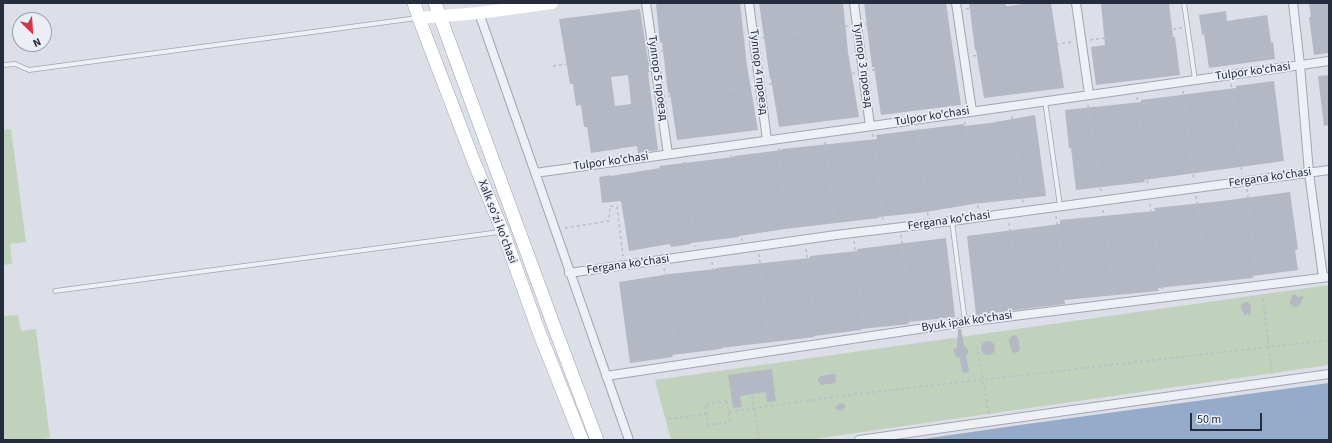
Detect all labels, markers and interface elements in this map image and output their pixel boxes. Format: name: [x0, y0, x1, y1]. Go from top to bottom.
north arrow: [12, 12, 52, 52]
street label: Тулпор 3 проезд: [849, 21, 875, 109]
street label: Тулпор 4 проезд: [746, 28, 770, 116]
text: N: [30, 34, 43, 51]
street label: Тулпор 5 проезд: [644, 34, 670, 122]
street label: Tulpor ko'chasi: [1214, 60, 1292, 84]
street label: Tulpor ko'chasi: [893, 104, 971, 130]
street label: Tulpor ko'chasi: [572, 150, 650, 174]
street label: Fergana ko'chasi: [1228, 165, 1312, 191]
street label: Xalk so'zi ko'chasi: [474, 178, 520, 266]
street label: Fergana ko'chasi: [907, 208, 991, 234]
street label: Fergana ko'chasi: [586, 252, 670, 278]
street label: Byuk ipak ko'chasi: [921, 308, 1013, 336]
scale bar: [1192, 405, 1264, 431]
text: 50 m: [1197, 411, 1221, 428]

